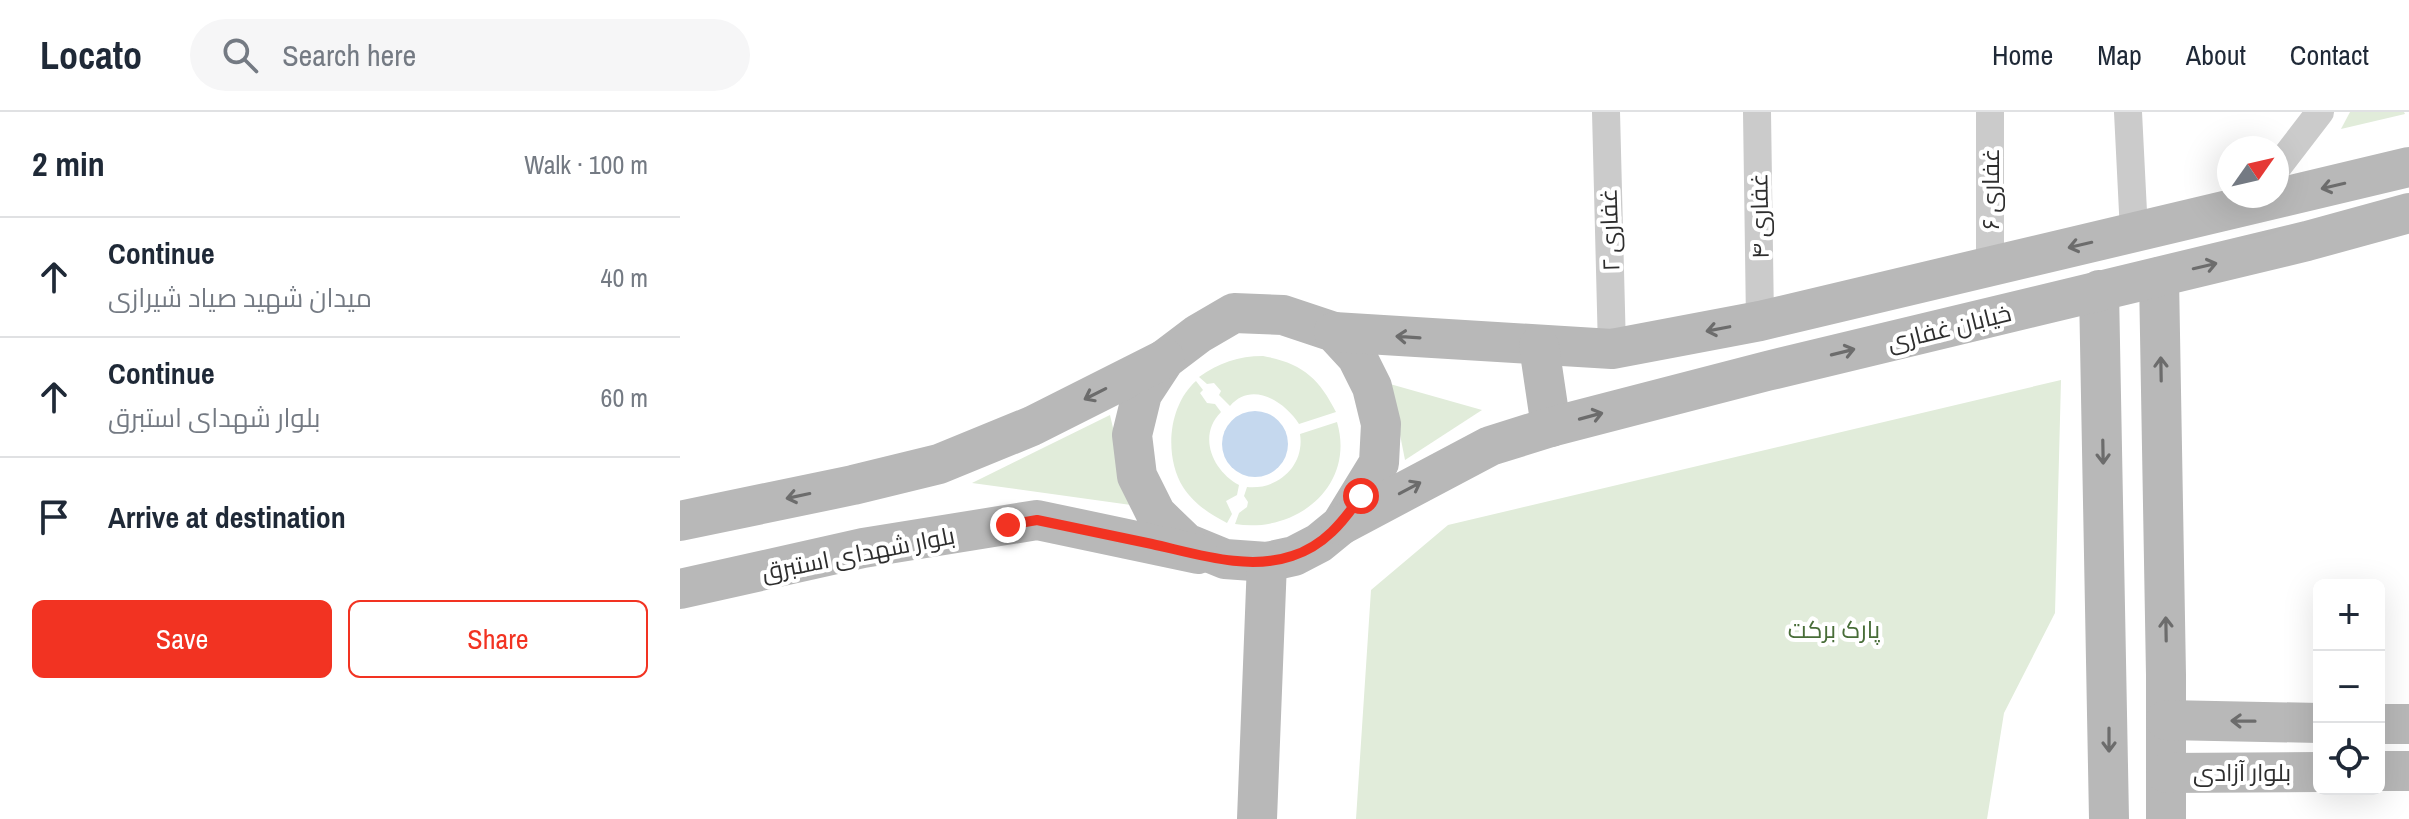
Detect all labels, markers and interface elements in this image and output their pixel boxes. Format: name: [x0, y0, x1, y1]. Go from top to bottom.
search box: [190, 19, 750, 91]
text: Locato: [40, 30, 142, 81]
icon: search: [218, 33, 262, 77]
text: Search here: [282, 35, 416, 75]
text: Home: [1992, 36, 2053, 74]
text: Map: [2097, 36, 2142, 74]
text: About: [2186, 36, 2246, 74]
text: Contact: [2290, 36, 2369, 74]
north arrow: [2217, 136, 2289, 208]
text: 2 min: [32, 141, 105, 187]
text: Walk · 100 m: [524, 147, 648, 182]
street label: غفاری ۶: [1974, 148, 2006, 230]
street label: غفاری ۴: [1742, 173, 1776, 259]
one-way arrow: [2321, 179, 2347, 194]
street label: غفاری ۲: [1592, 188, 1626, 272]
text: Continue: [108, 233, 215, 273]
one-way arrow: [2068, 238, 2093, 253]
icon: ahead: [32, 255, 76, 299]
one-way arrow: [2192, 258, 2218, 273]
text: 40 m: [601, 260, 648, 295]
text: میدان شهید صیاد شیرازی: [108, 280, 372, 315]
street label: خیابان غفاری: [1884, 296, 2014, 358]
one-way arrow: [1705, 322, 1731, 337]
one-way arrow: [1395, 329, 1422, 344]
one-way arrow: [1830, 344, 1856, 359]
text: Continue: [108, 353, 215, 393]
one-way arrow: [2153, 356, 2169, 383]
icon: ahead: [32, 375, 76, 419]
text: 60 m: [601, 380, 648, 415]
one-way arrow: [1084, 387, 1108, 403]
text: بلوار شهدای استبرق: [108, 400, 321, 435]
one-way arrow: [1578, 408, 1604, 423]
one-way arrow: [2096, 438, 2111, 465]
route start: [1343, 478, 1379, 514]
one-way arrow: [1397, 480, 1421, 496]
one-way arrow: [786, 490, 811, 505]
icon: arrive: [32, 495, 76, 539]
text: Arrive at destination: [108, 497, 346, 537]
route end: [990, 507, 1026, 543]
street label: بلوار شهدای استبرق: [759, 519, 957, 587]
map controls: [2313, 579, 2385, 795]
button: +: [2313, 579, 2385, 651]
button: Save: [32, 600, 332, 678]
button: Share: [348, 600, 648, 678]
park label: پارک برکت: [1788, 613, 1881, 646]
one-way arrow: [2158, 616, 2173, 643]
button: −: [2313, 651, 2385, 723]
one-way arrow: [2230, 714, 2257, 729]
button: locate: [2313, 723, 2385, 795]
one-way arrow: [2101, 726, 2117, 753]
street label: بلوار آزادی: [2193, 756, 2291, 788]

